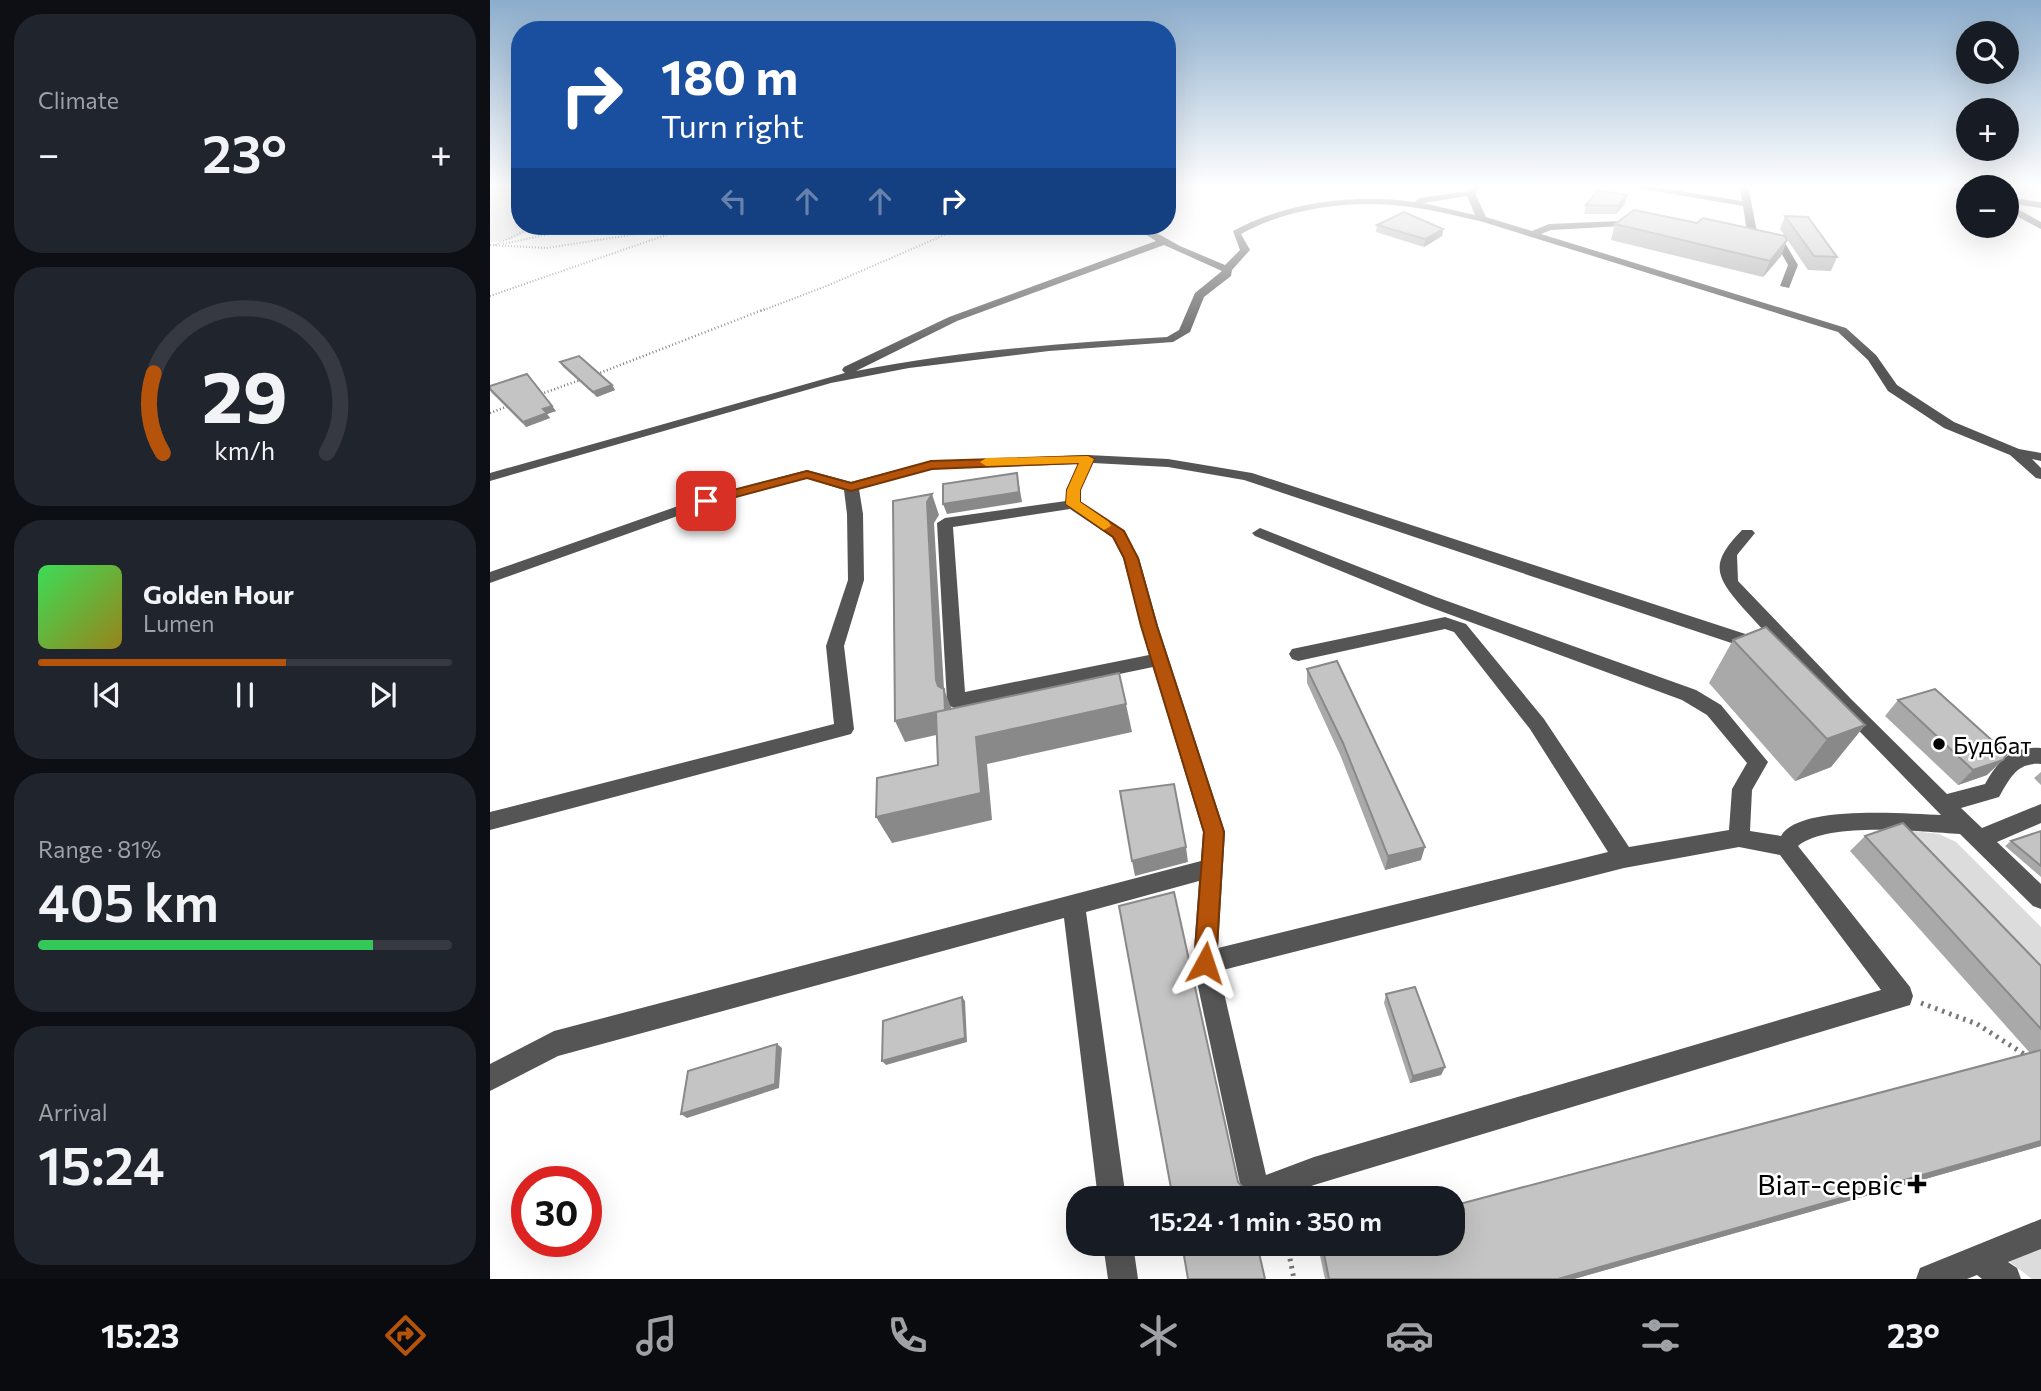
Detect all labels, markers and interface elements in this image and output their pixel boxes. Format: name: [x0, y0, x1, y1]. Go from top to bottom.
map controls: [1956, 21, 2019, 238]
button: search: [1956, 21, 2019, 84]
text: 180 m: [661, 45, 798, 105]
icon: right: [546, 49, 637, 140]
text: Climate: [38, 86, 119, 114]
button: +: [1956, 98, 2019, 161]
text: Turn right: [661, 105, 804, 145]
text: 23°: [202, 120, 287, 184]
text: −: [38, 129, 60, 176]
text: +: [430, 129, 452, 176]
button: −: [1956, 175, 2019, 238]
icon: left: [715, 182, 753, 220]
icon: ahead: [788, 182, 826, 220]
icon: ahead: [861, 182, 899, 220]
icon: right: [934, 182, 972, 220]
text: 29: [202, 349, 288, 438]
text: km/h: [215, 434, 275, 464]
pin: [676, 471, 736, 531]
icon: arrive: [687, 482, 725, 520]
text: Golden Hour: [143, 578, 294, 609]
text: Lumen: [143, 609, 214, 637]
icon: previous: [88, 676, 126, 714]
icon: pause: [226, 676, 264, 714]
icon: next: [364, 676, 402, 714]
place label: Будбат: [1953, 730, 2031, 759]
marker: Будбат: [1931, 736, 1947, 752]
text: Range · 81%: [38, 835, 161, 863]
text: 405 km: [38, 869, 219, 933]
position arrow: [1168, 926, 1242, 1000]
text: Arrival: [38, 1098, 108, 1126]
text: 15:24: [38, 1132, 165, 1196]
speed limit sign: 30: [511, 1166, 602, 1257]
place label: Віат-сервіс: [1757, 1167, 1903, 1201]
marker: Віат-сервіс: [1909, 1176, 1925, 1192]
text: 15:24 · 1 min · 350 m: [1149, 1205, 1382, 1236]
icon: directions: [381, 1311, 430, 1360]
icon: music: [632, 1311, 681, 1360]
icon: phone: [883, 1311, 932, 1360]
icon: climate: [1134, 1311, 1183, 1360]
icon: car: [1385, 1311, 1434, 1360]
icon: filters: [1636, 1311, 1685, 1360]
text: 15:23: [101, 1315, 179, 1355]
text: 23°: [1887, 1315, 1940, 1355]

